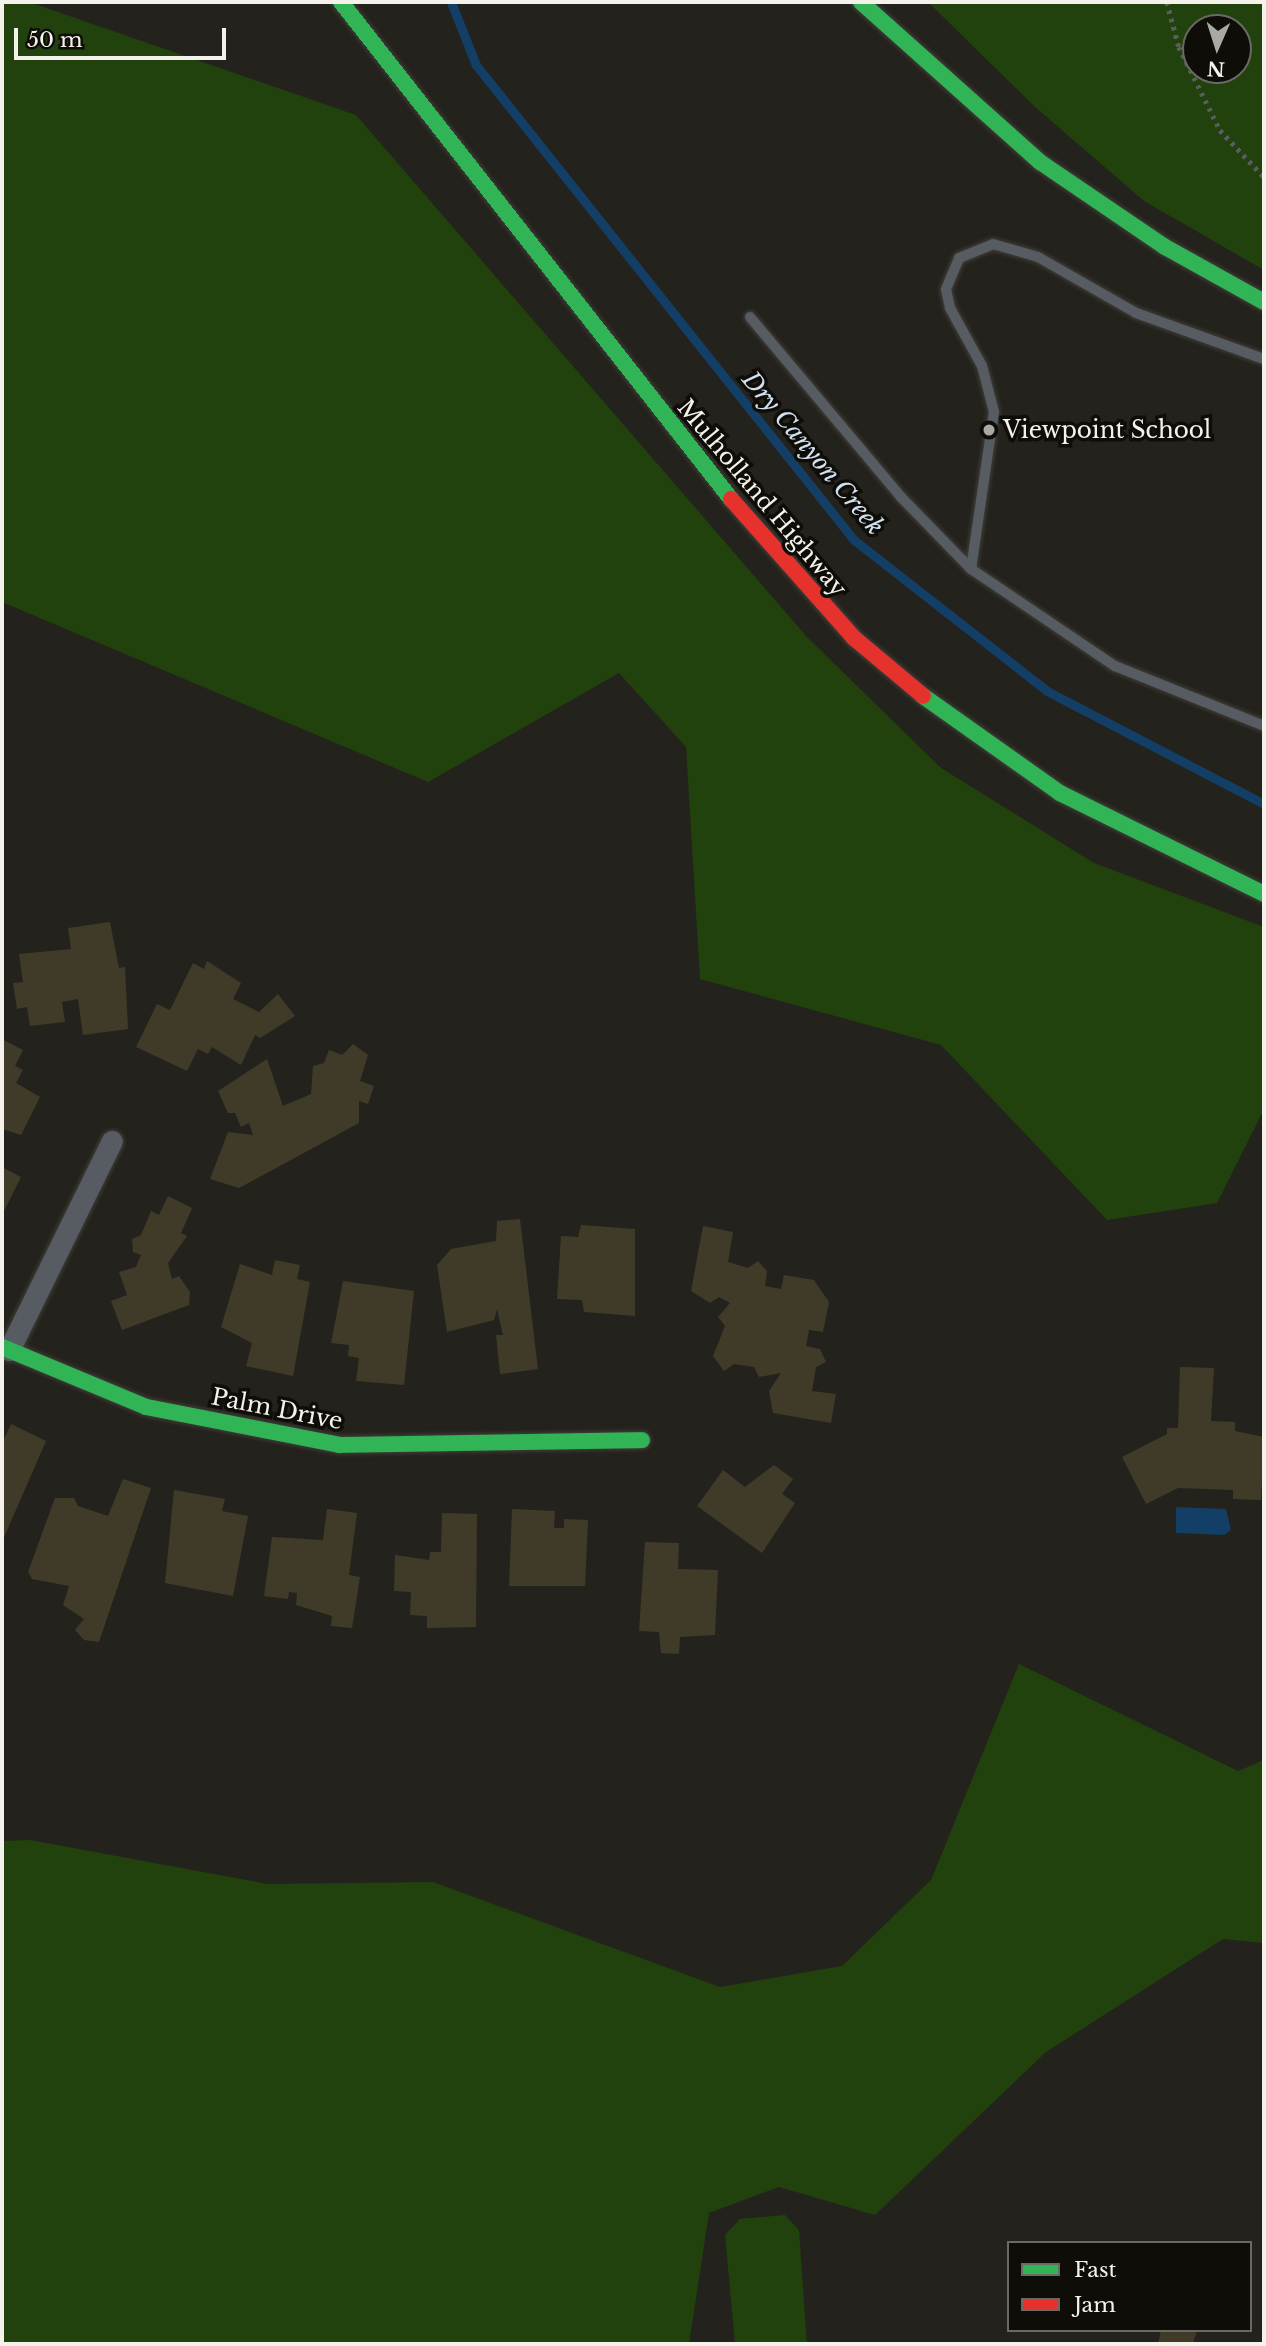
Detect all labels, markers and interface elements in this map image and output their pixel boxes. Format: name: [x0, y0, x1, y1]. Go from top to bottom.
scale bar: [18, 14, 229, 58]
north arrow: [1182, 14, 1252, 84]
text: 50 m: [27, 27, 82, 53]
text: N: [1206, 57, 1226, 80]
water label: Dry Canyon Creek: [736, 365, 890, 541]
street label: Mulholland Highway: [672, 394, 852, 602]
place label: Viewpoint School: [1003, 416, 1211, 444]
marker: Viewpoint School: [981, 422, 997, 438]
street label: Palm Drive: [209, 1383, 345, 1435]
legend: [1007, 2241, 1252, 2332]
text: Fast: [1074, 2257, 1116, 2283]
text: Jam: [1074, 2292, 1116, 2318]

